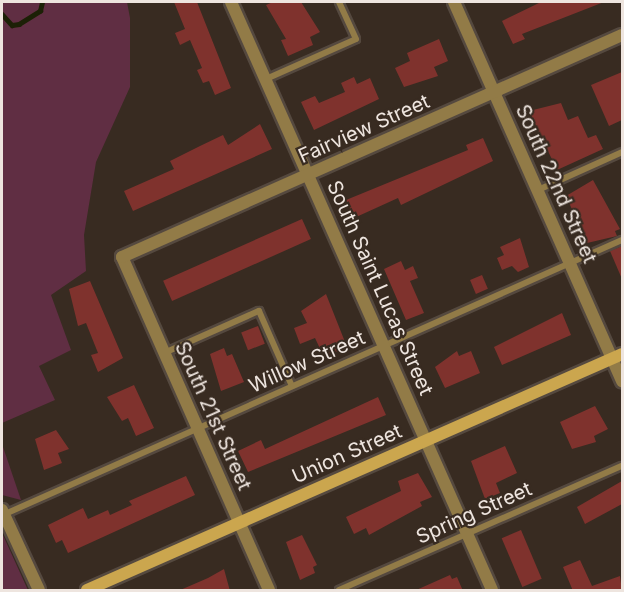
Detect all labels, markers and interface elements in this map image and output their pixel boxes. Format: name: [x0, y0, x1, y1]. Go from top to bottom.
street label: Fairview Street: [295, 89, 433, 169]
street label: South 22nd Street: [510, 101, 602, 267]
street label: South Saint Lucas Street: [322, 177, 438, 399]
street label: Willow Street: [245, 326, 369, 398]
street label: South 21st Street: [169, 338, 257, 494]
street label: Union Street: [288, 419, 406, 489]
street label: Spring Street: [413, 477, 535, 549]

